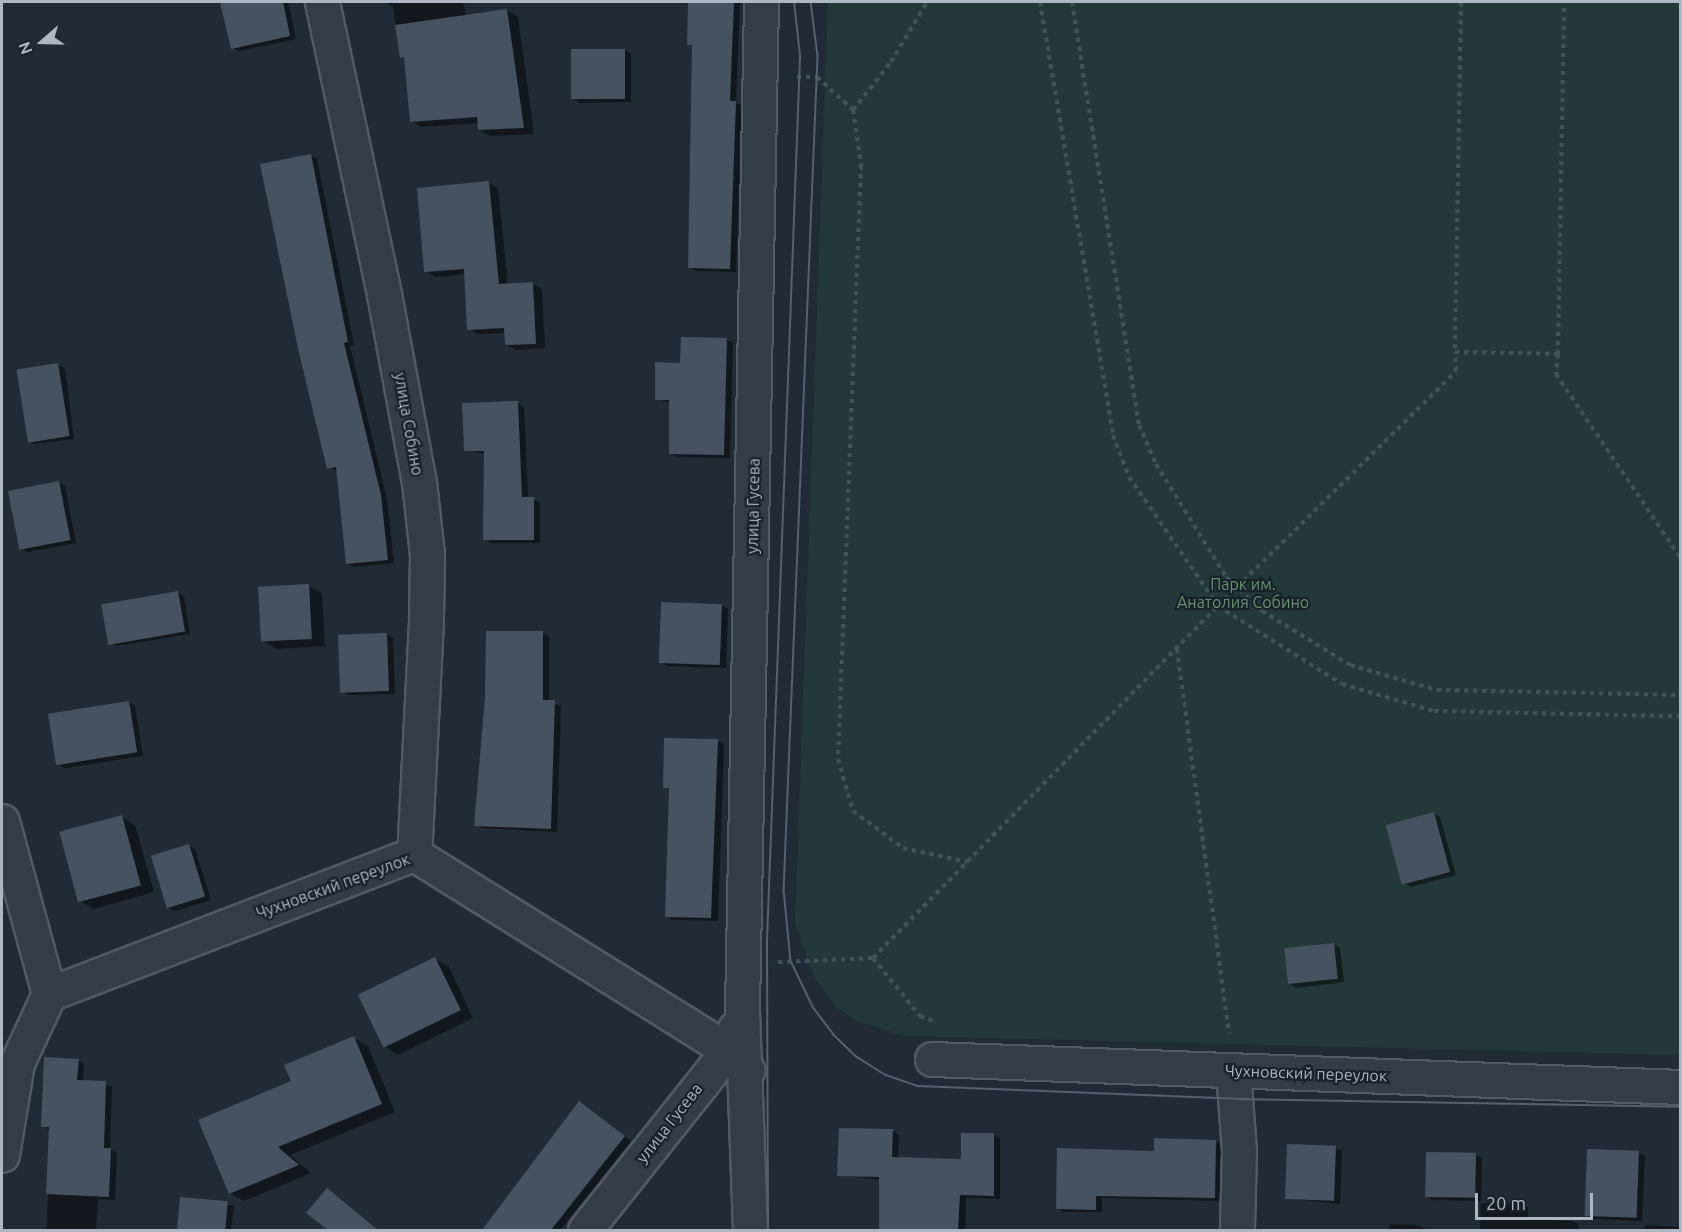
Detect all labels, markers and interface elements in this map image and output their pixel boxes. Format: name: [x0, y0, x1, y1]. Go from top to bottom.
north arrow: [12, 12, 72, 72]
text: N: [15, 39, 36, 57]
street label: улица Собино: [391, 371, 427, 477]
street label: улица Гусева: [743, 458, 763, 554]
park label: Парк им. Анатолия Собино: [1177, 574, 1309, 612]
street label: Чухновский переулок: [253, 849, 413, 923]
street label: Чухновский переулок: [1225, 1061, 1387, 1085]
street label: улица Гусева: [632, 1079, 706, 1167]
scale bar: [1478, 1181, 1596, 1219]
text: 20 m: [1486, 1193, 1526, 1213]

